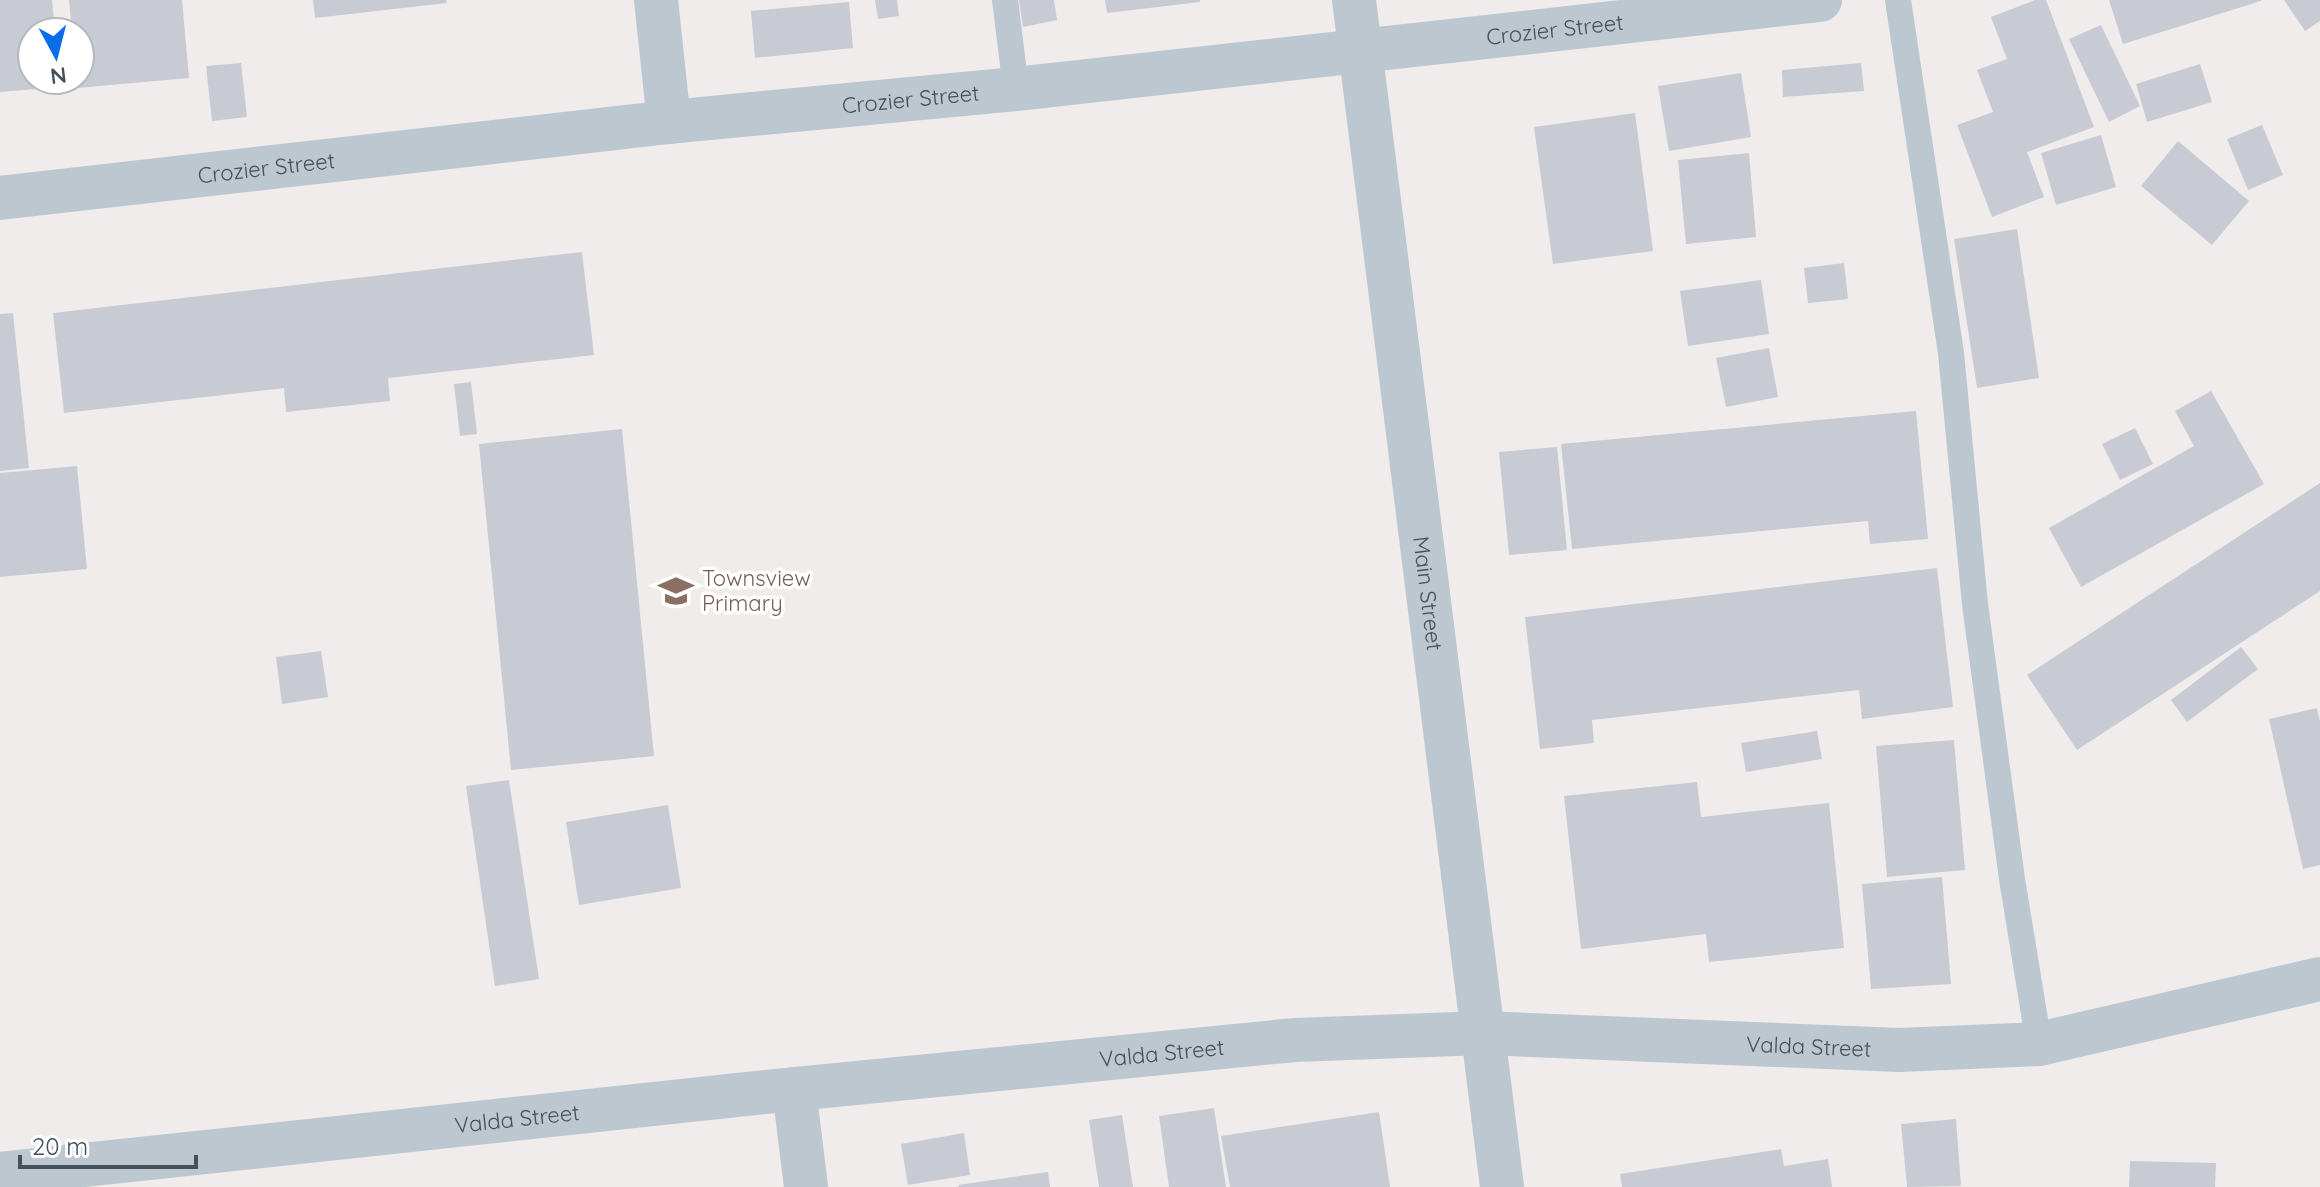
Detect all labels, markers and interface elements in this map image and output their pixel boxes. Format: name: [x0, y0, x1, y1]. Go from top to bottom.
street label: Crozier Street: [1485, 8, 1625, 51]
north arrow: [16, 16, 96, 96]
text: N: [49, 61, 68, 91]
street label: Crozier Street: [841, 79, 981, 119]
street label: Crozier Street: [196, 146, 336, 189]
street label: Main Street: [1407, 535, 1449, 652]
place label: Townsview Primary: [702, 564, 811, 617]
school or university icon: Townsview Primary: [657, 572, 695, 610]
street label: Valda Street: [1745, 1030, 1872, 1063]
street label: Valda Street: [1098, 1033, 1225, 1073]
street label: Valda Street: [453, 1098, 581, 1139]
scale bar: [20, 1119, 196, 1169]
text: 20 m: [32, 1131, 88, 1161]

